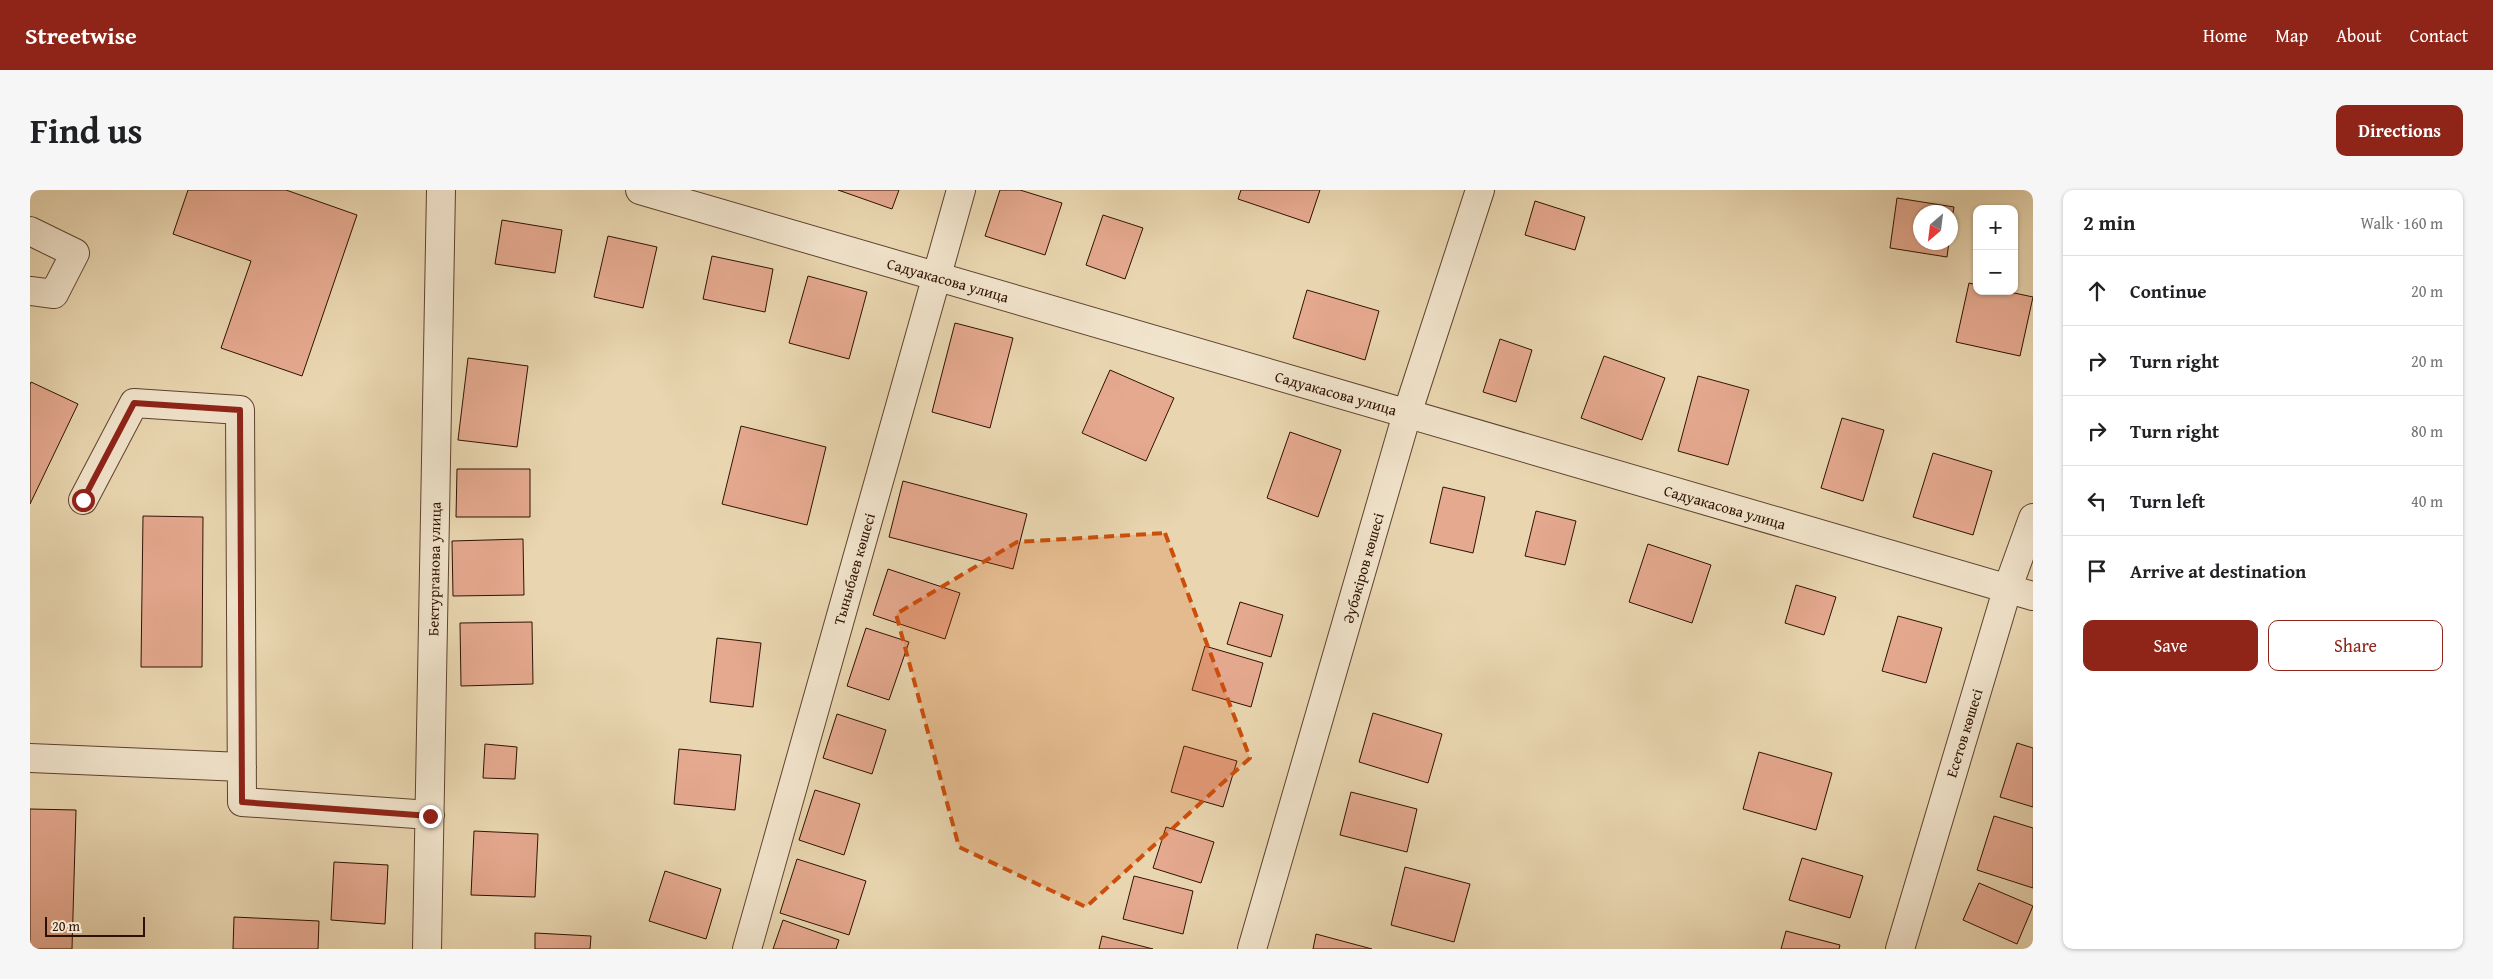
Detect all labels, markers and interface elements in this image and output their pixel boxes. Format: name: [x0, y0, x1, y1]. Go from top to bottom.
text: Streetwise: [25, 18, 137, 53]
text: Home: [2203, 22, 2247, 49]
text: Map: [2275, 22, 2308, 49]
text: About: [2336, 22, 2382, 49]
text: Contact: [2410, 22, 2468, 49]
text: Find us: [30, 105, 143, 156]
button: Directions: [2336, 105, 2463, 156]
north arrow: [1913, 205, 1958, 250]
map controls: [1973, 205, 2018, 295]
button: +: [1973, 205, 2018, 250]
text: 2 min: [2083, 207, 2135, 238]
text: Walk · 160 m: [2360, 211, 2443, 235]
button: −: [1973, 250, 2018, 295]
street label: Садуакасова улица: [885, 253, 1012, 308]
icon: ahead: [2083, 277, 2111, 305]
text: Continue: [2130, 277, 2207, 305]
text: 20 m: [2411, 279, 2443, 303]
icon: right: [2083, 347, 2111, 375]
text: Turn right: [2130, 347, 2219, 375]
text: 20 m: [2411, 349, 2443, 373]
street label: Садуакасова улица: [1273, 366, 1400, 421]
icon: right: [2083, 417, 2111, 445]
text: Turn right: [2130, 417, 2219, 445]
text: 80 m: [2411, 419, 2443, 443]
street label: Садуакасова улица: [1662, 480, 1789, 535]
icon: left: [2083, 487, 2111, 515]
text: Turn left: [2130, 487, 2205, 515]
route start: [72, 489, 95, 512]
text: 40 m: [2411, 489, 2443, 513]
street label: Бектурганова улица: [422, 501, 446, 636]
street label: Әубәкіров көшесі: [1337, 510, 1389, 626]
street label: Тыныбаев көшесі: [828, 511, 880, 627]
icon: arrive: [2083, 557, 2111, 585]
text: Arrive at destination: [2130, 557, 2306, 585]
button: Save: [2083, 620, 2258, 671]
button: Share: [2268, 620, 2443, 671]
street label: Есетов көшесі: [1941, 686, 1987, 780]
route end: [419, 805, 442, 828]
scale bar: [45, 914, 145, 937]
text: 20 m: [52, 916, 80, 936]

